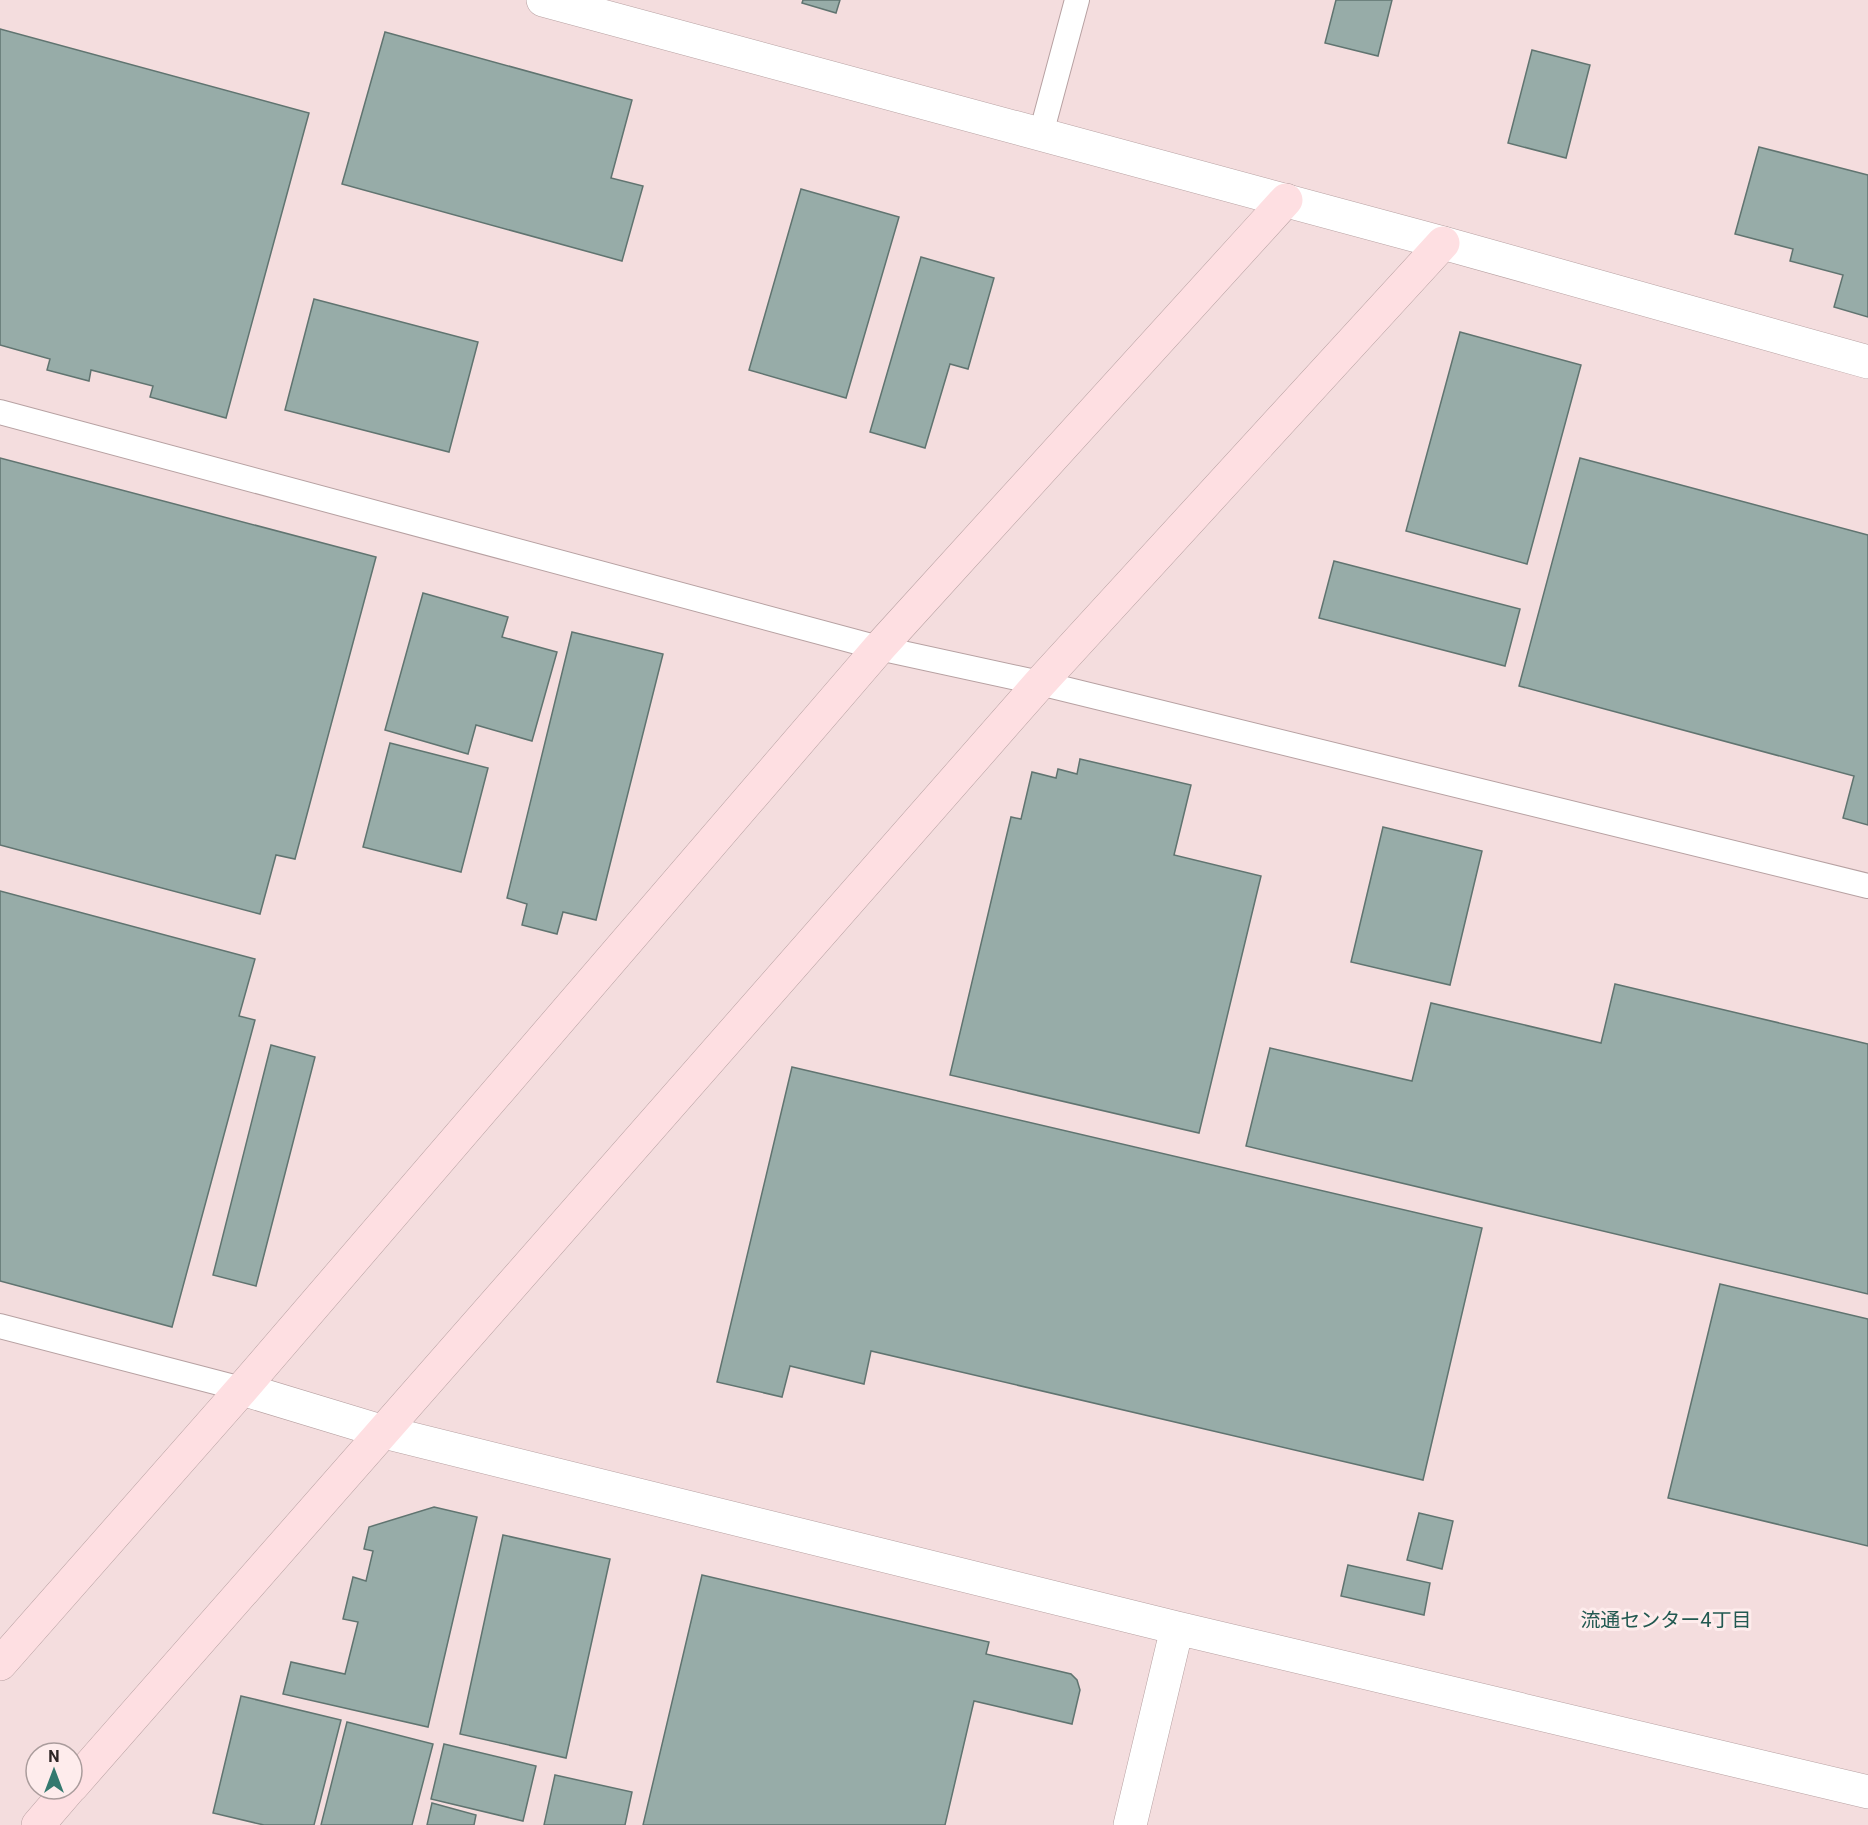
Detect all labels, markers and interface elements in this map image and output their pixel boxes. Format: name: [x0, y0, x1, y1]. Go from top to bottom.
district label: 流通センター4丁目: [1580, 1608, 1752, 1632]
north arrow: [24, 1741, 84, 1801]
text: N: [48, 1747, 60, 1766]

